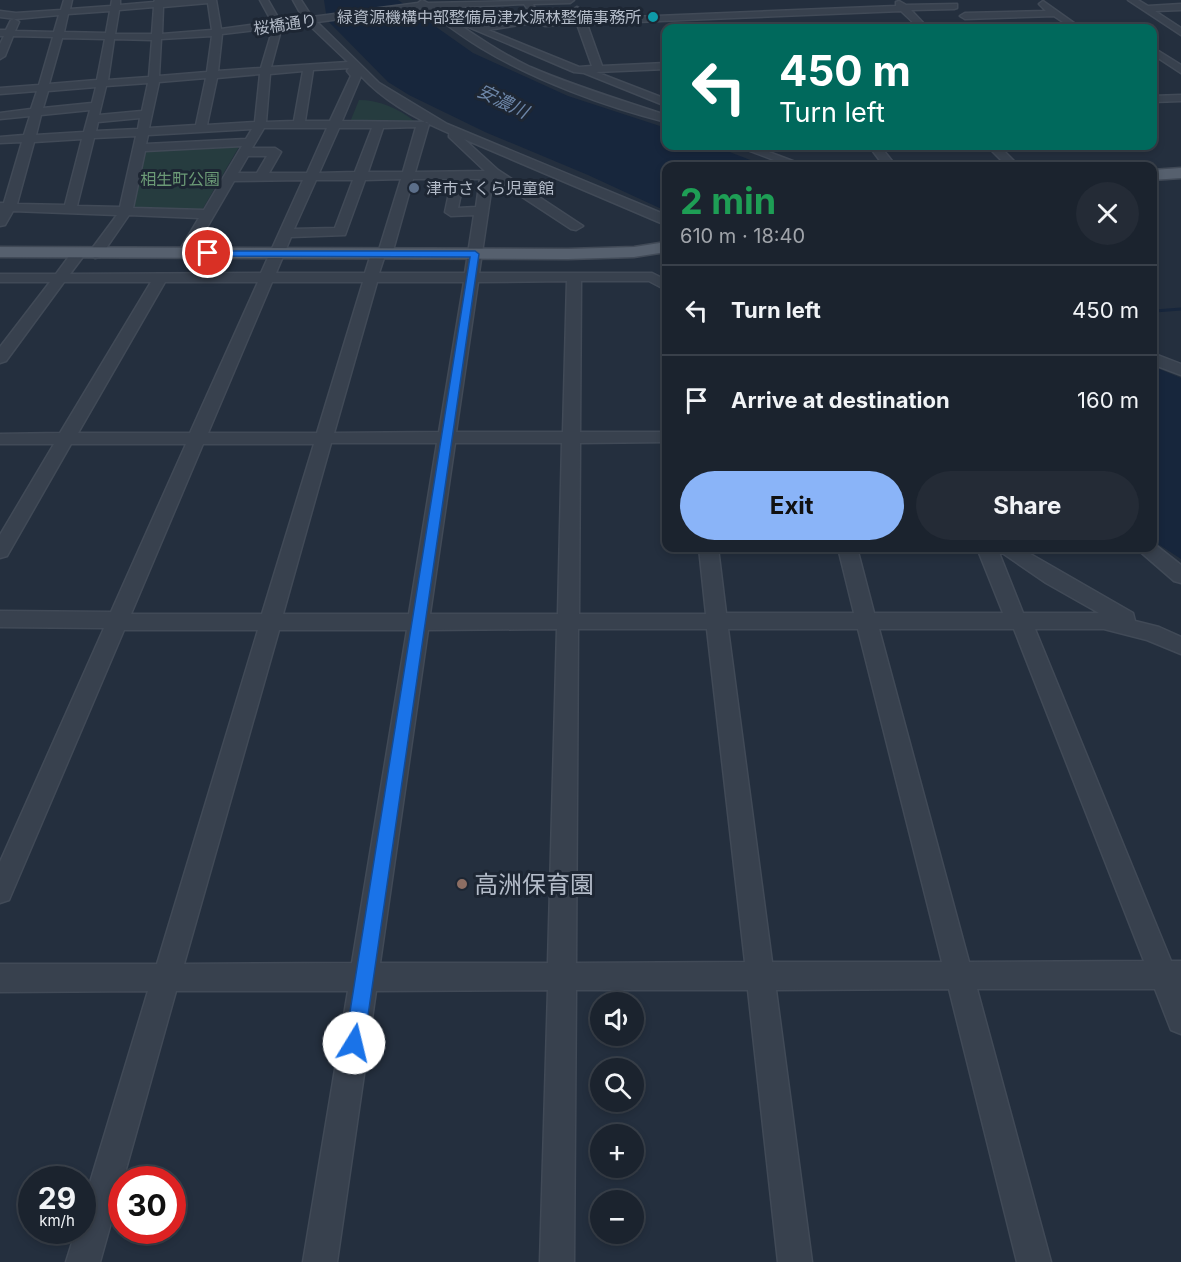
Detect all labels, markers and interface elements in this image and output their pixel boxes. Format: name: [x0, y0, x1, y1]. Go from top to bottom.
place label: 緑資源機構中部整備局津水源林整備事務所: [337, 7, 641, 27]
street label: 桜橋通り: [252, 10, 318, 38]
marker: 緑資源機構中部整備局津水源林整備事務所: [646, 10, 660, 24]
text: 450 m: [779, 45, 911, 96]
icon: left: [680, 48, 758, 126]
water label: 安濃川: [474, 80, 534, 123]
text: Turn left: [779, 96, 885, 129]
park label: 相生町公園: [140, 169, 220, 189]
place label: 津市さくら児童館: [426, 178, 554, 198]
text: 2 min: [680, 179, 776, 223]
marker: 津市さくら児童館: [407, 181, 421, 195]
button: close: [1076, 182, 1139, 245]
text: 610 m · 18:40: [680, 224, 805, 248]
pin: [182, 227, 233, 278]
icon: arrive: [191, 236, 224, 269]
icon: left: [680, 294, 713, 327]
text: Turn left: [731, 297, 821, 323]
text: 450 m: [1072, 297, 1139, 323]
icon: arrive: [680, 384, 713, 417]
text: Arrive at destination: [731, 387, 950, 413]
text: 160 m: [1077, 387, 1139, 413]
button: Exit: [680, 471, 904, 540]
button: Share: [916, 471, 1139, 540]
place label: 高洲保育園: [474, 870, 594, 899]
marker: 高洲保育園: [455, 877, 469, 891]
map controls: [590, 992, 644, 1244]
button: sound: [590, 992, 644, 1046]
position arrow: [322, 1011, 386, 1075]
button: search: [590, 1058, 644, 1112]
button: +: [590, 1124, 644, 1178]
speed limit sign: 30: [108, 1166, 186, 1244]
text: 29: [38, 1180, 76, 1216]
button: −: [590, 1190, 644, 1244]
text: km/h: [39, 1211, 75, 1230]

